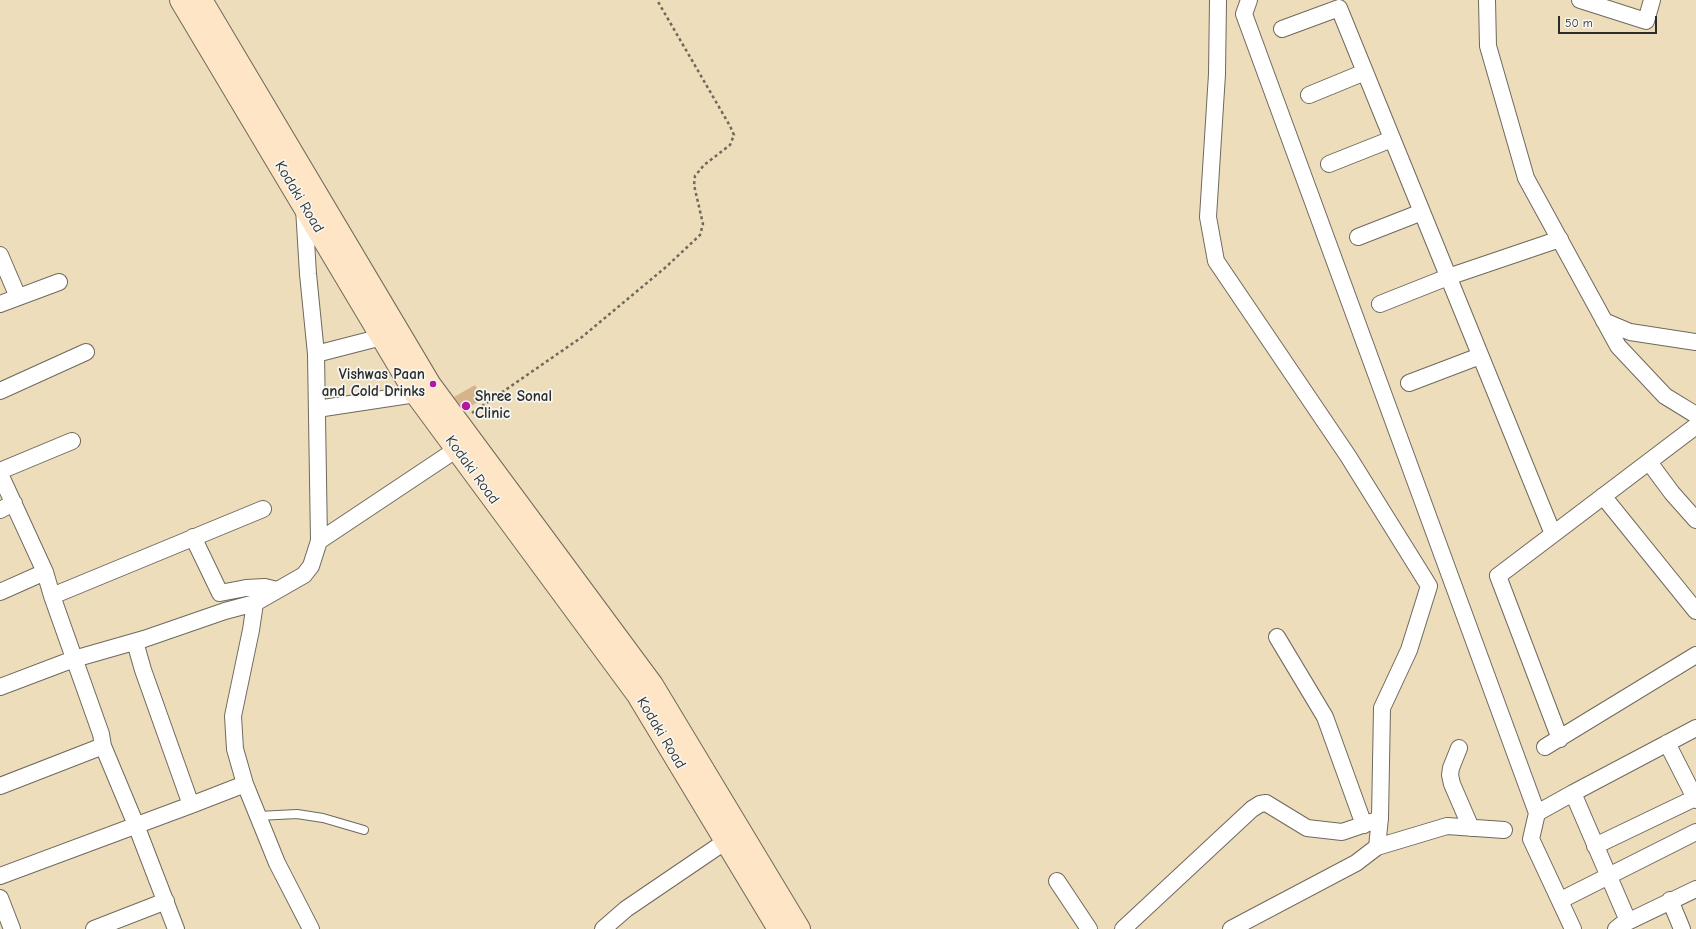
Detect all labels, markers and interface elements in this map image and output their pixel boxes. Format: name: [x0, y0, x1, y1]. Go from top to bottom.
scale bar: [1560, 8, 1659, 34]
text: 50 m: [1565, 16, 1593, 30]
street label: Kodaki Road: [271, 158, 327, 236]
place label: Vishwas Paan and Cold Drinks: [322, 366, 425, 401]
marker: Vishwas Paan and Cold Drinks: [428, 379, 438, 389]
place label: Shree Sonal Clinic: [475, 388, 552, 423]
marker: Shree Sonal Clinic: [460, 400, 472, 412]
street label: Kodaki Road: [441, 432, 503, 508]
street label: Kodaki Road: [633, 694, 689, 772]

